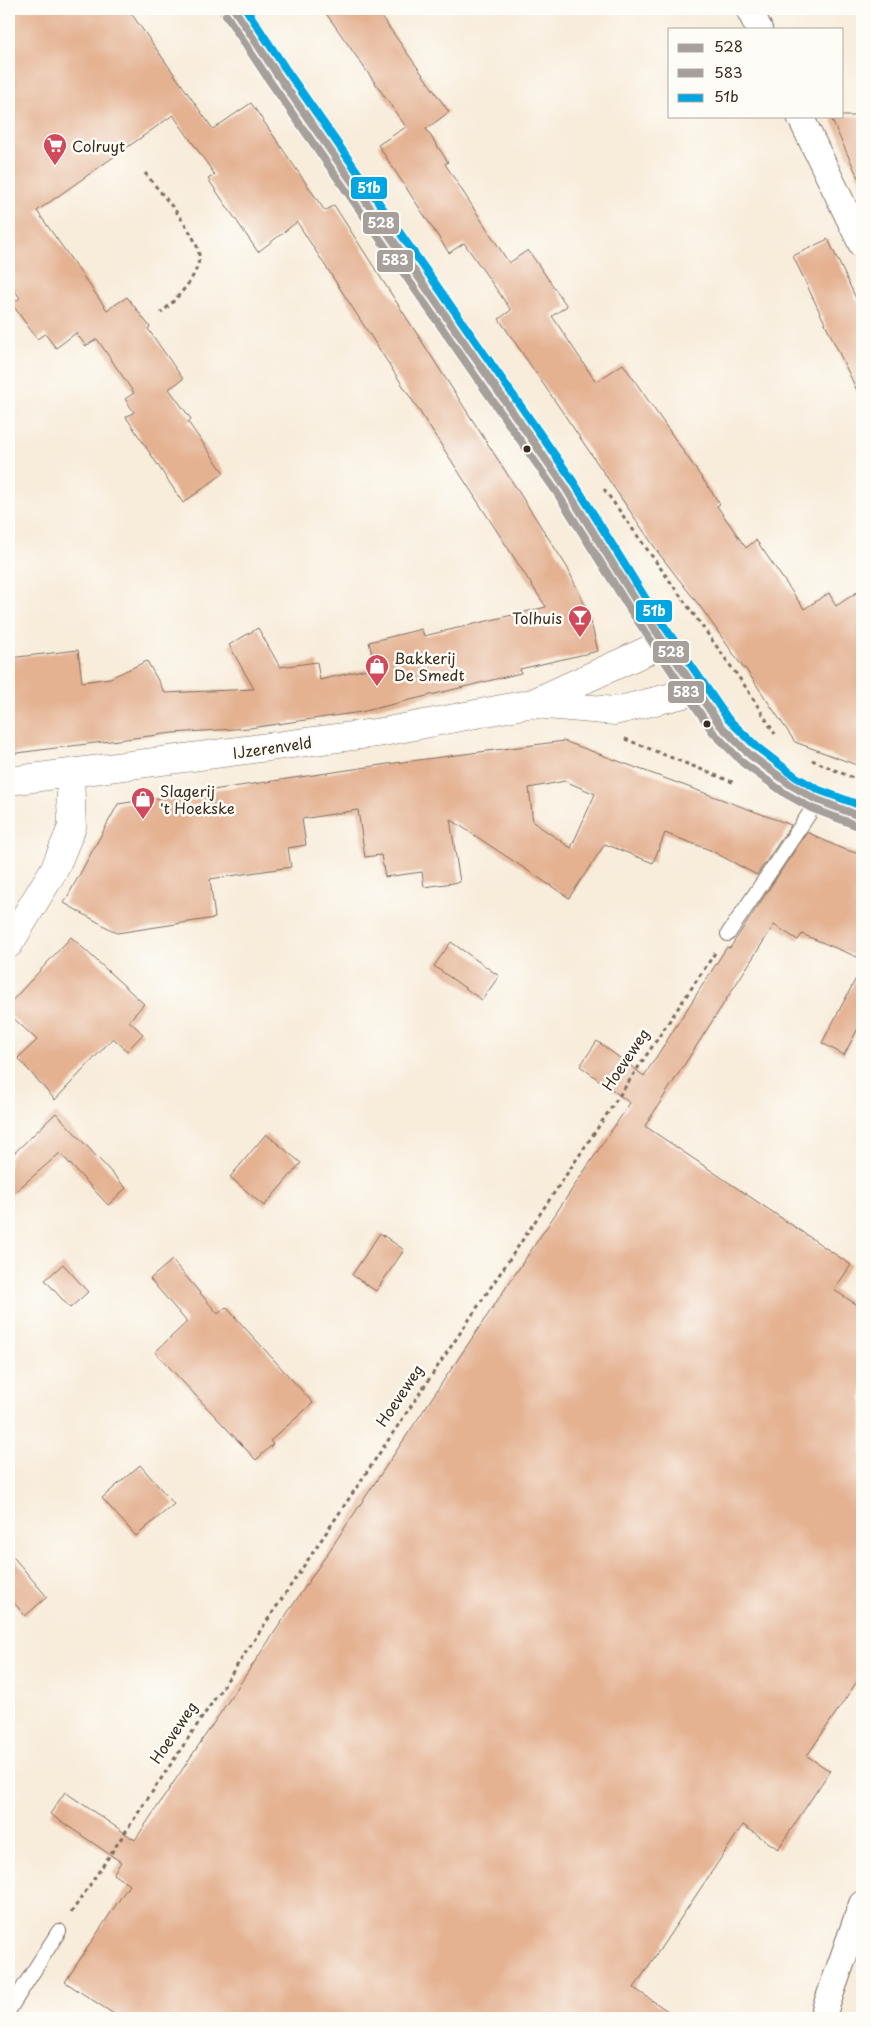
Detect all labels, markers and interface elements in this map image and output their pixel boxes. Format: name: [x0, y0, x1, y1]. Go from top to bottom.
legend: [668, 28, 844, 118]
text: 528: [714, 34, 743, 57]
text: 583: [714, 60, 743, 83]
text: 51b: [714, 84, 739, 107]
supermarket icon: Colruyt: [42, 132, 68, 166]
place label: Colruyt: [72, 134, 125, 157]
line badge: 51b: [350, 176, 388, 200]
text: 51b: [357, 177, 381, 198]
line badge: 528: [362, 211, 400, 235]
text: 528: [367, 212, 395, 233]
line badge: 583: [376, 249, 414, 273]
text: 583: [382, 249, 408, 270]
unlabelled marker: [522, 444, 532, 454]
line badge: 51b: [635, 599, 673, 623]
text: 51b: [642, 600, 666, 621]
bar icon: Tolhuis: [567, 604, 593, 638]
place label: Tolhuis: [512, 606, 562, 629]
line badge: 528: [652, 640, 690, 664]
text: 528: [657, 641, 685, 662]
place label: Bakkerij De Smedt: [394, 646, 465, 686]
shop icon: Bakkerij De Smedt: [364, 653, 390, 687]
line badge: 583: [667, 680, 705, 704]
text: 583: [673, 681, 699, 702]
unlabelled marker: [702, 719, 712, 729]
street label: IJzerenveld: [231, 730, 313, 764]
place label: Slagerij 't Hoekske: [160, 779, 235, 819]
shop icon: Slagerij 't Hoekske: [130, 786, 156, 820]
street label: Hoeveweg: [596, 1023, 654, 1095]
street label: Hoeveweg: [370, 1359, 428, 1431]
street label: Hoeveweg: [144, 1696, 202, 1768]

